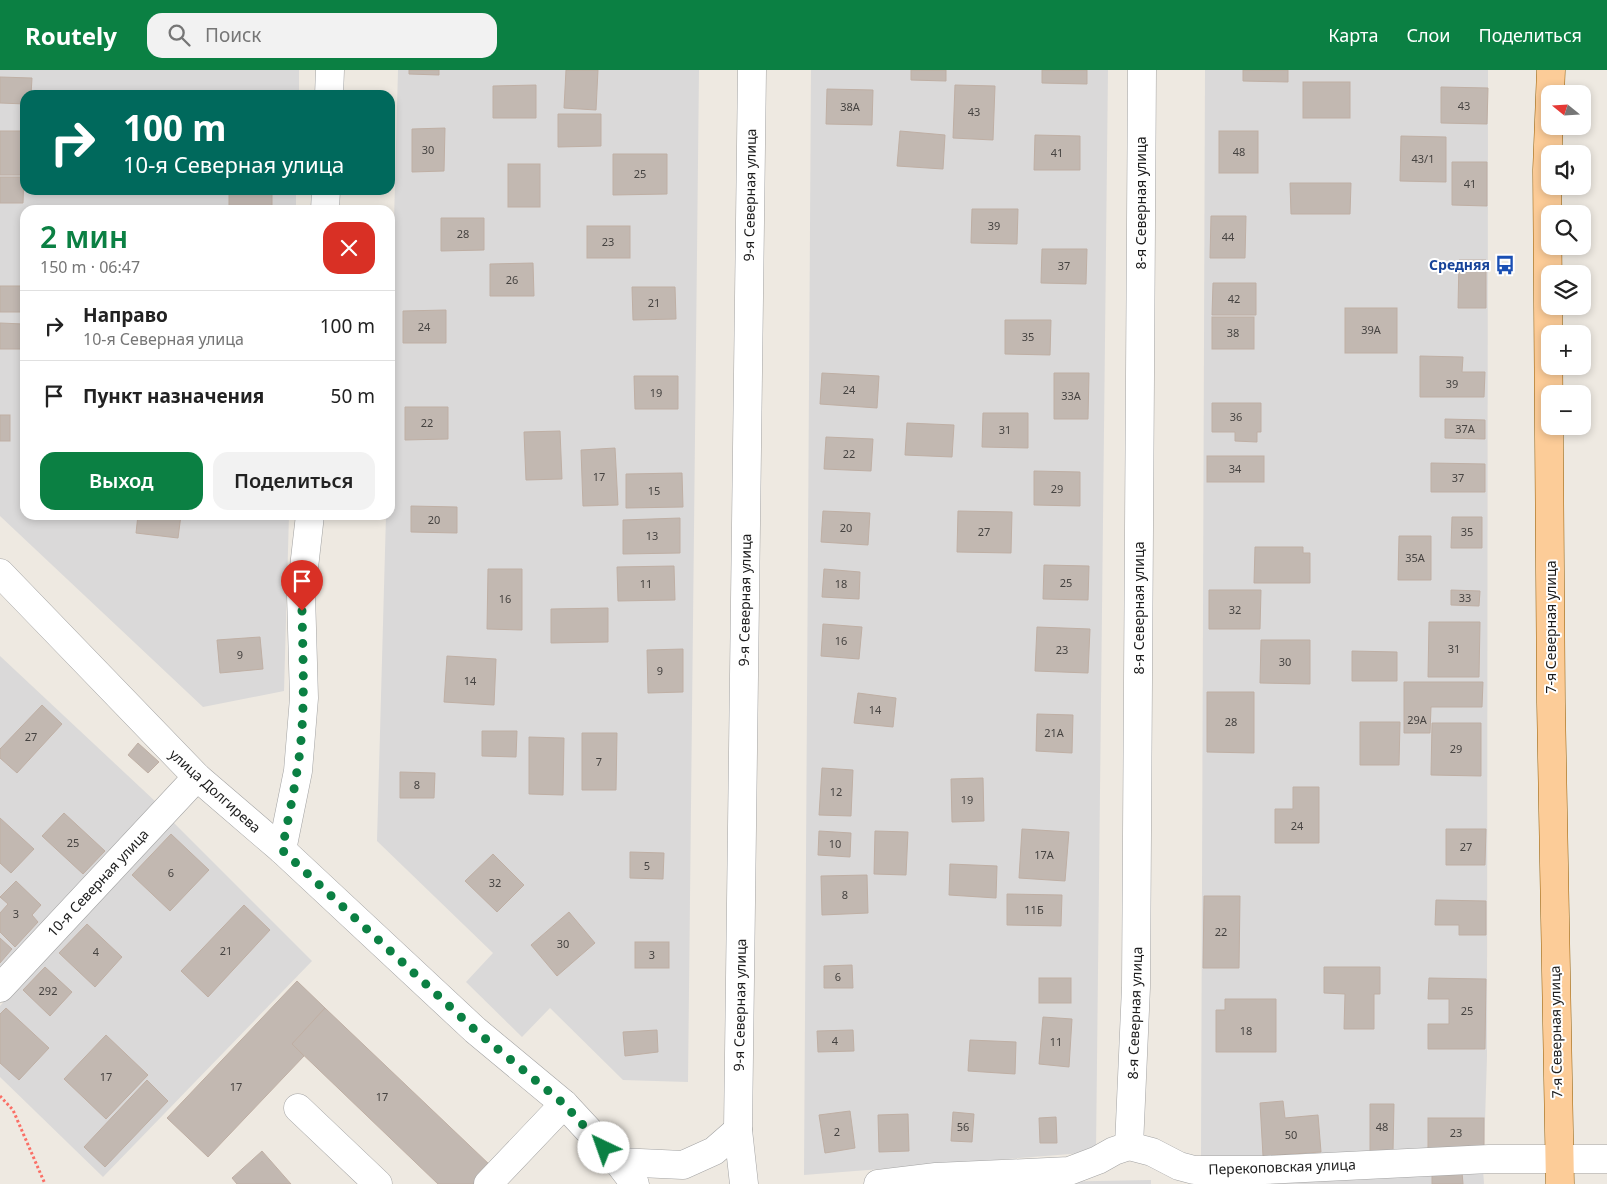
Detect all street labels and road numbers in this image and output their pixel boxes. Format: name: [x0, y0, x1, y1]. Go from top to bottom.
street label: 9-я Северная улица: [739, 128, 760, 262]
street label: 8-я Северная улица: [1131, 137, 1150, 269]
street label: 9-я Северная улица: [734, 533, 755, 667]
street label: 8-я Северная улица: [1129, 542, 1148, 674]
street label: 7-я Северная улица: [1541, 561, 1560, 693]
street label: улица Долгирева: [166, 744, 265, 837]
street label: 10-я Северная улица: [43, 825, 153, 941]
street label: 9-я Северная улица: [729, 938, 750, 1072]
street label: 8-я Северная улица: [1123, 946, 1146, 1080]
street label: 7-я Северная улица: [1545, 965, 1566, 1099]
street label: Перекоповская улица: [1208, 1154, 1356, 1179]

